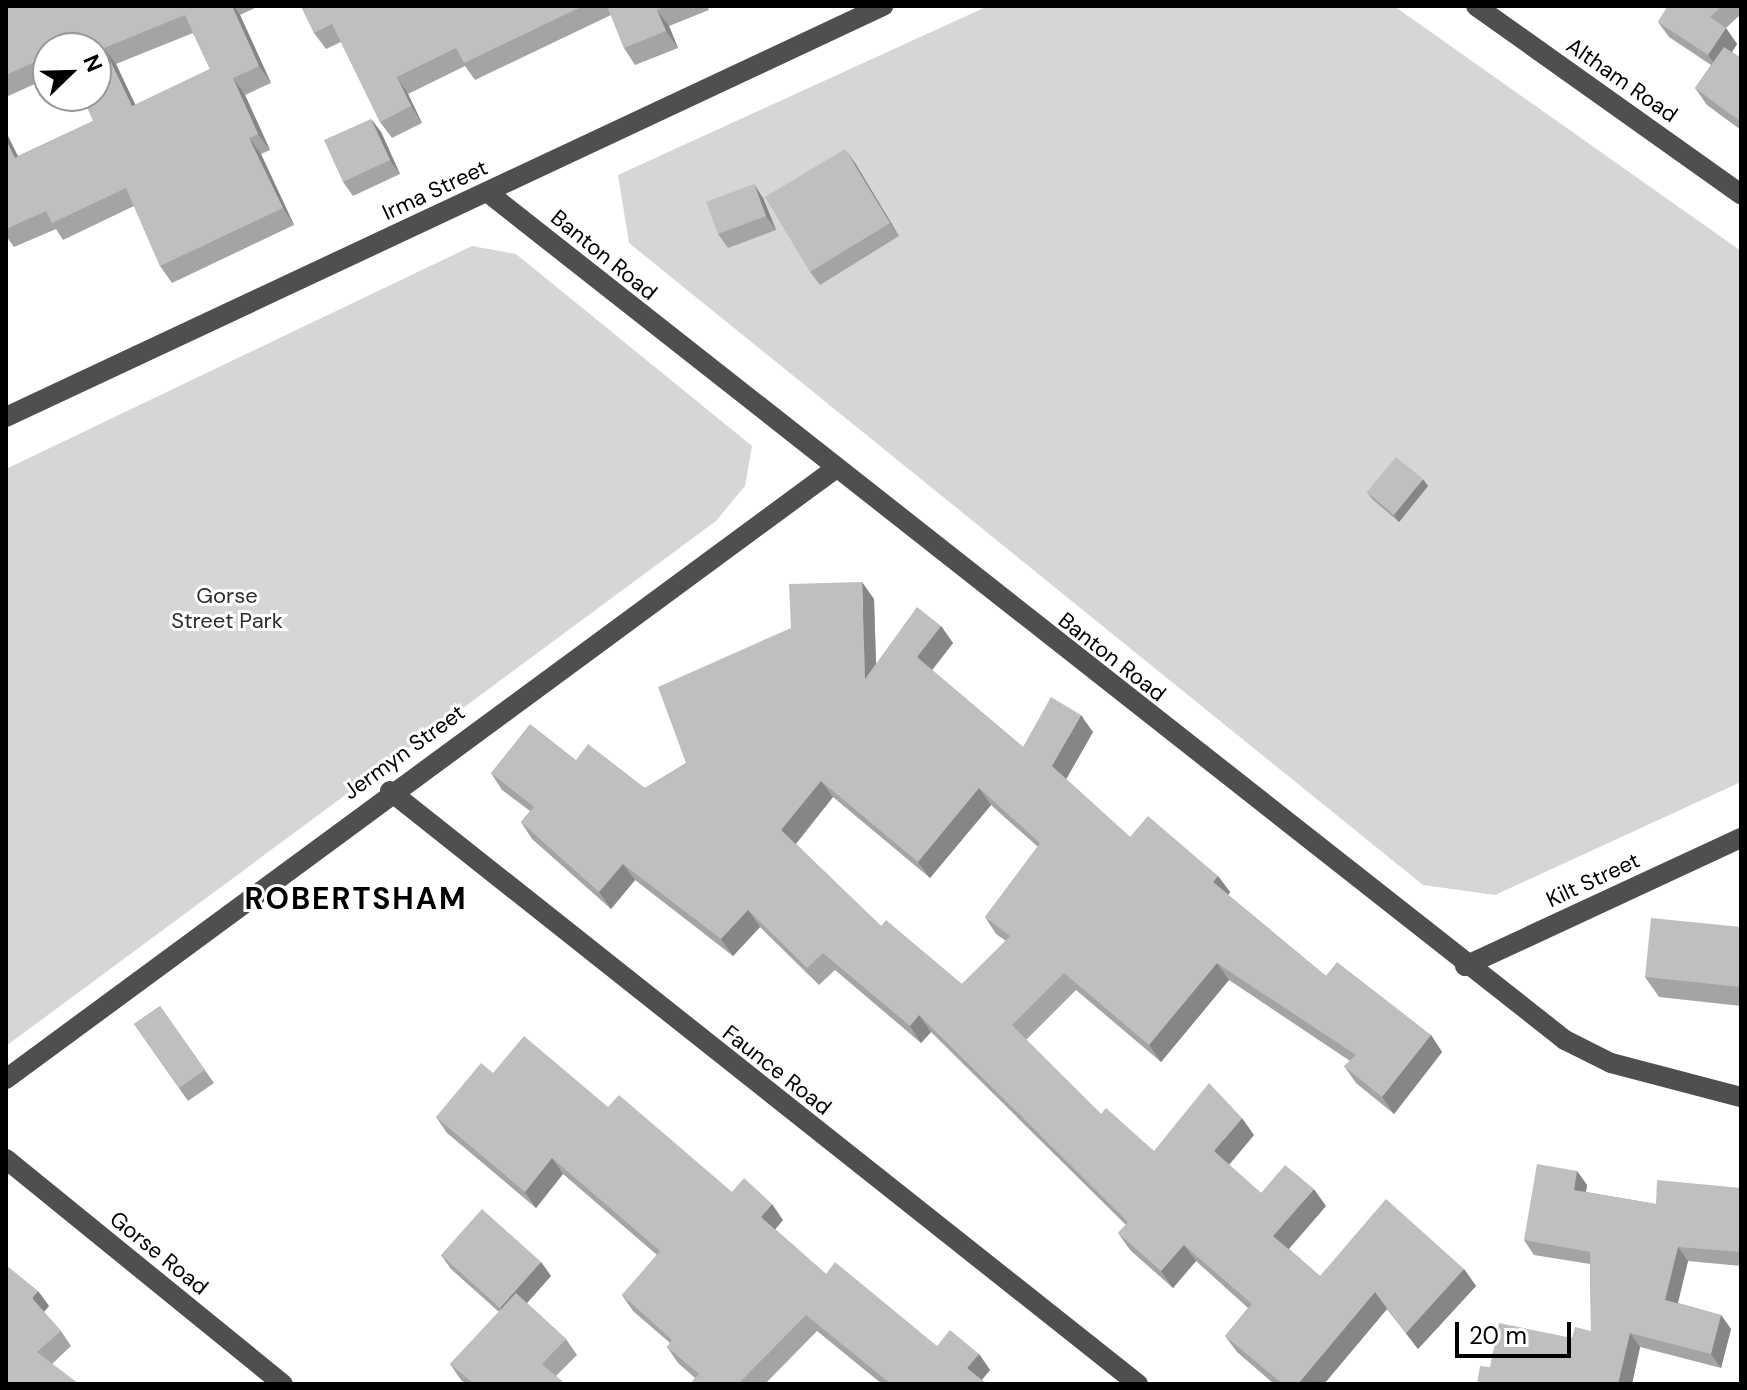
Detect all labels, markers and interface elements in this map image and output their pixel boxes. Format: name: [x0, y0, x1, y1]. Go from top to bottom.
north arrow: [32, 32, 112, 112]
street label: Altham Road: [1561, 32, 1683, 128]
text: N: [76, 50, 109, 76]
street label: Irma Street: [378, 154, 492, 226]
street label: Banton Road: [546, 204, 662, 306]
park label: Gorse Street Park: [171, 582, 283, 634]
street label: Banton Road: [1053, 607, 1171, 707]
street label: Jermyn Street: [338, 699, 470, 805]
street label: Kilt Street: [1542, 847, 1644, 913]
district label: ROBERTSHAM: [244, 881, 468, 917]
street label: Faunce Road: [718, 1019, 836, 1121]
street label: Gorse Road: [105, 1205, 213, 1301]
scale bar: [1459, 1306, 1575, 1356]
text: 20 m: [1469, 1320, 1527, 1351]

